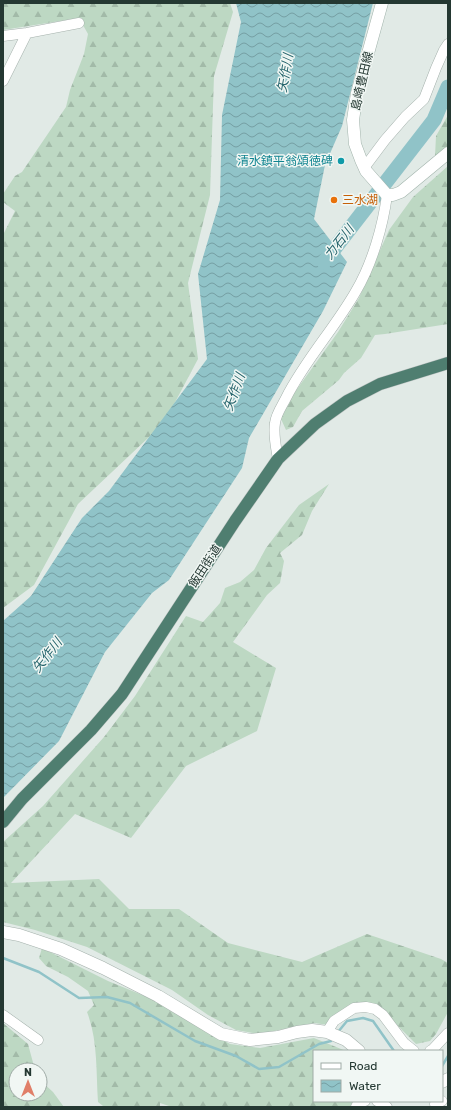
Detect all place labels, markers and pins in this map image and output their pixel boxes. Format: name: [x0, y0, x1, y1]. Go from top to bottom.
place label: 清水鎮平翁頌徳碑: [237, 154, 333, 168]
marker: 清水鎮平翁頌徳碑: [336, 156, 346, 166]
place label: 三水湖: [342, 193, 378, 207]
marker: 三水湖: [329, 195, 339, 205]

